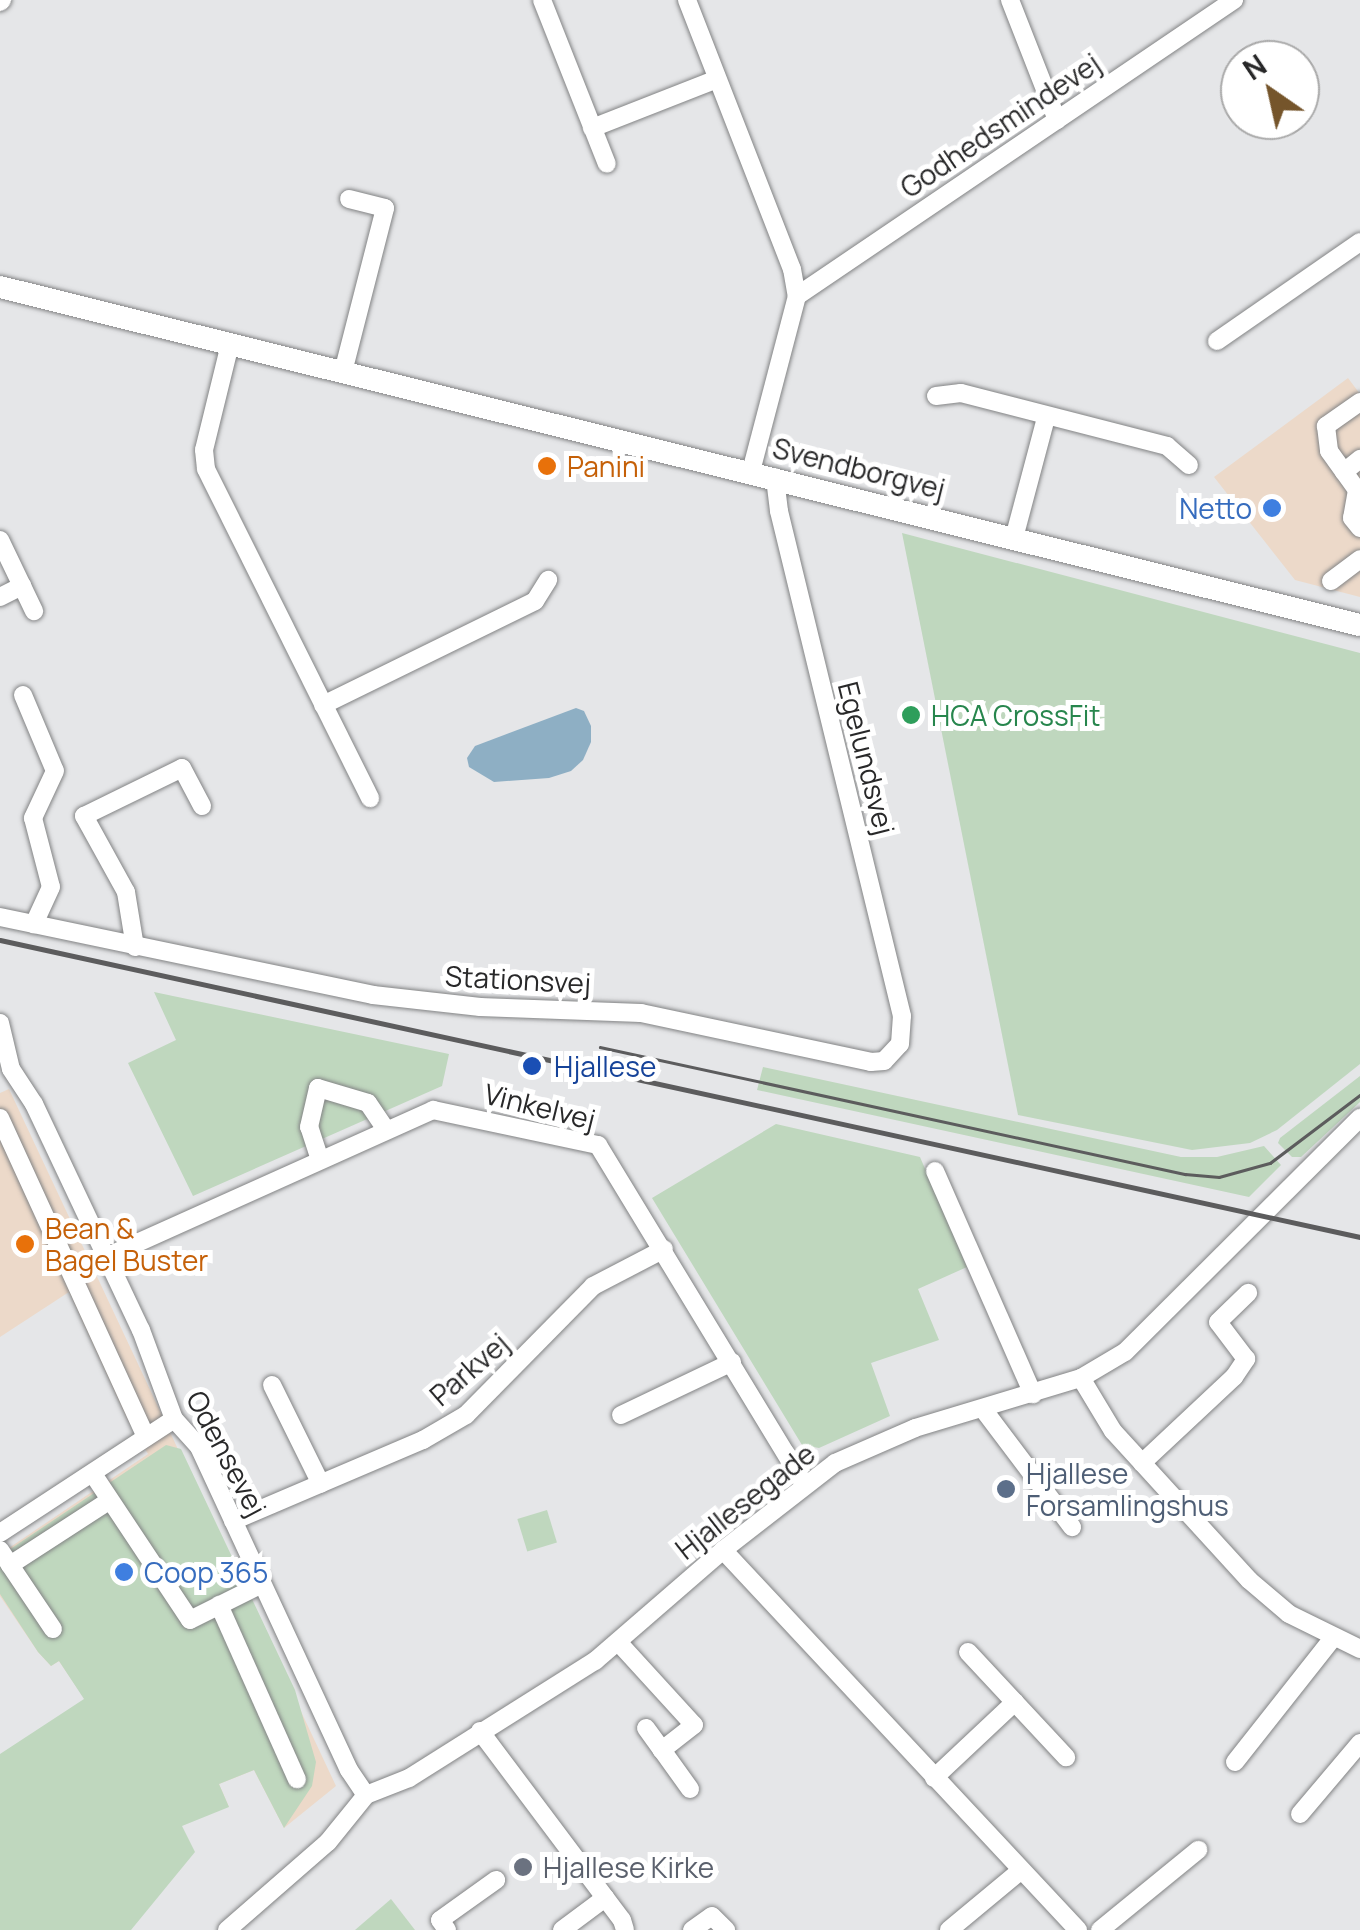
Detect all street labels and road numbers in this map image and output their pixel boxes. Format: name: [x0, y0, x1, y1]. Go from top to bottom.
street label: Godhedsmindevej: [894, 46, 1106, 204]
street label: Svendborgvej: [769, 430, 949, 506]
street label: Egelundsvej: [832, 678, 902, 838]
street label: Stationsvej: [444, 958, 592, 1000]
street label: Vinkelvej: [481, 1076, 599, 1136]
street label: Parkvej: [423, 1326, 515, 1412]
street label: Odensevej: [180, 1385, 274, 1521]
street label: Hjallesegade: [669, 1436, 821, 1566]

